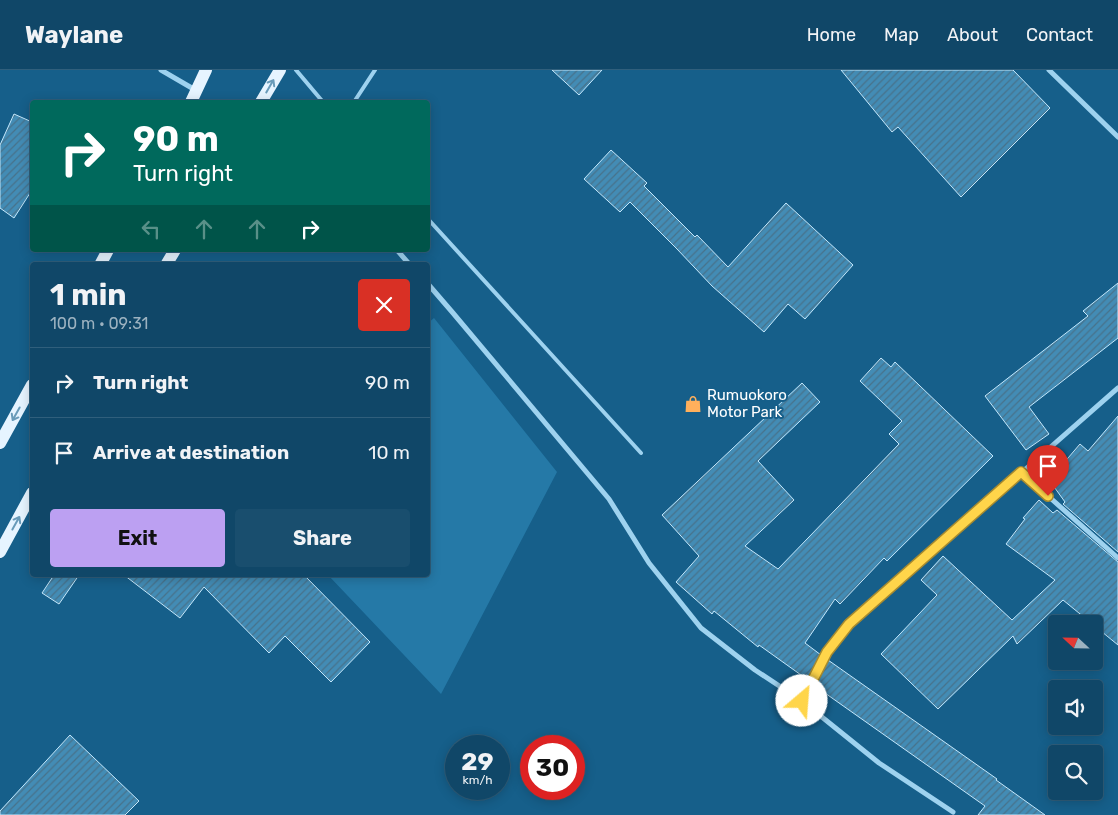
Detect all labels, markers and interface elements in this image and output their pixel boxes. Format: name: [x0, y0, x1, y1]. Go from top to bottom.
text: Waylane: [25, 21, 123, 49]
text: Home: [807, 24, 856, 46]
text: Map: [884, 24, 919, 46]
text: About: [947, 24, 998, 46]
text: Contact: [1026, 24, 1093, 46]
one-way arrow: [266, 80, 276, 94]
text: 90 m: [133, 118, 219, 160]
icon: right: [50, 120, 115, 185]
text: Turn right: [133, 160, 233, 187]
icon: left: [137, 215, 165, 243]
icon: ahead: [190, 215, 218, 243]
icon: ahead: [243, 215, 271, 243]
icon: right: [296, 215, 324, 243]
text: 1 min: [50, 277, 127, 313]
button: close: [358, 279, 410, 331]
text: 100 m · 09:31: [50, 314, 148, 333]
icon: right: [50, 369, 78, 397]
text: Turn right: [93, 371, 188, 394]
text: 90 m: [365, 371, 410, 394]
place label: Rumuokoro Motor Park: [707, 386, 787, 421]
shop icon: Rumuokoro Motor Park: [683, 394, 703, 414]
one-way arrow: [11, 406, 21, 421]
icon: arrive: [50, 439, 78, 467]
text: Arrive at destination: [93, 441, 289, 464]
text: 10 m: [368, 441, 410, 464]
pin: [1027, 445, 1069, 496]
icon: arrive: [1034, 452, 1062, 480]
button: Exit: [50, 509, 225, 567]
button: Share: [235, 509, 410, 567]
one-way arrow: [12, 516, 22, 530]
north arrow: [1048, 615, 1102, 670]
map controls: [1048, 615, 1103, 800]
position arrow: [775, 674, 827, 726]
button: sound: [1048, 680, 1103, 735]
speed limit sign: 30: [520, 735, 585, 800]
button: search: [1048, 745, 1103, 800]
text: 29: [461, 747, 494, 776]
text: km/h: [463, 773, 492, 787]

